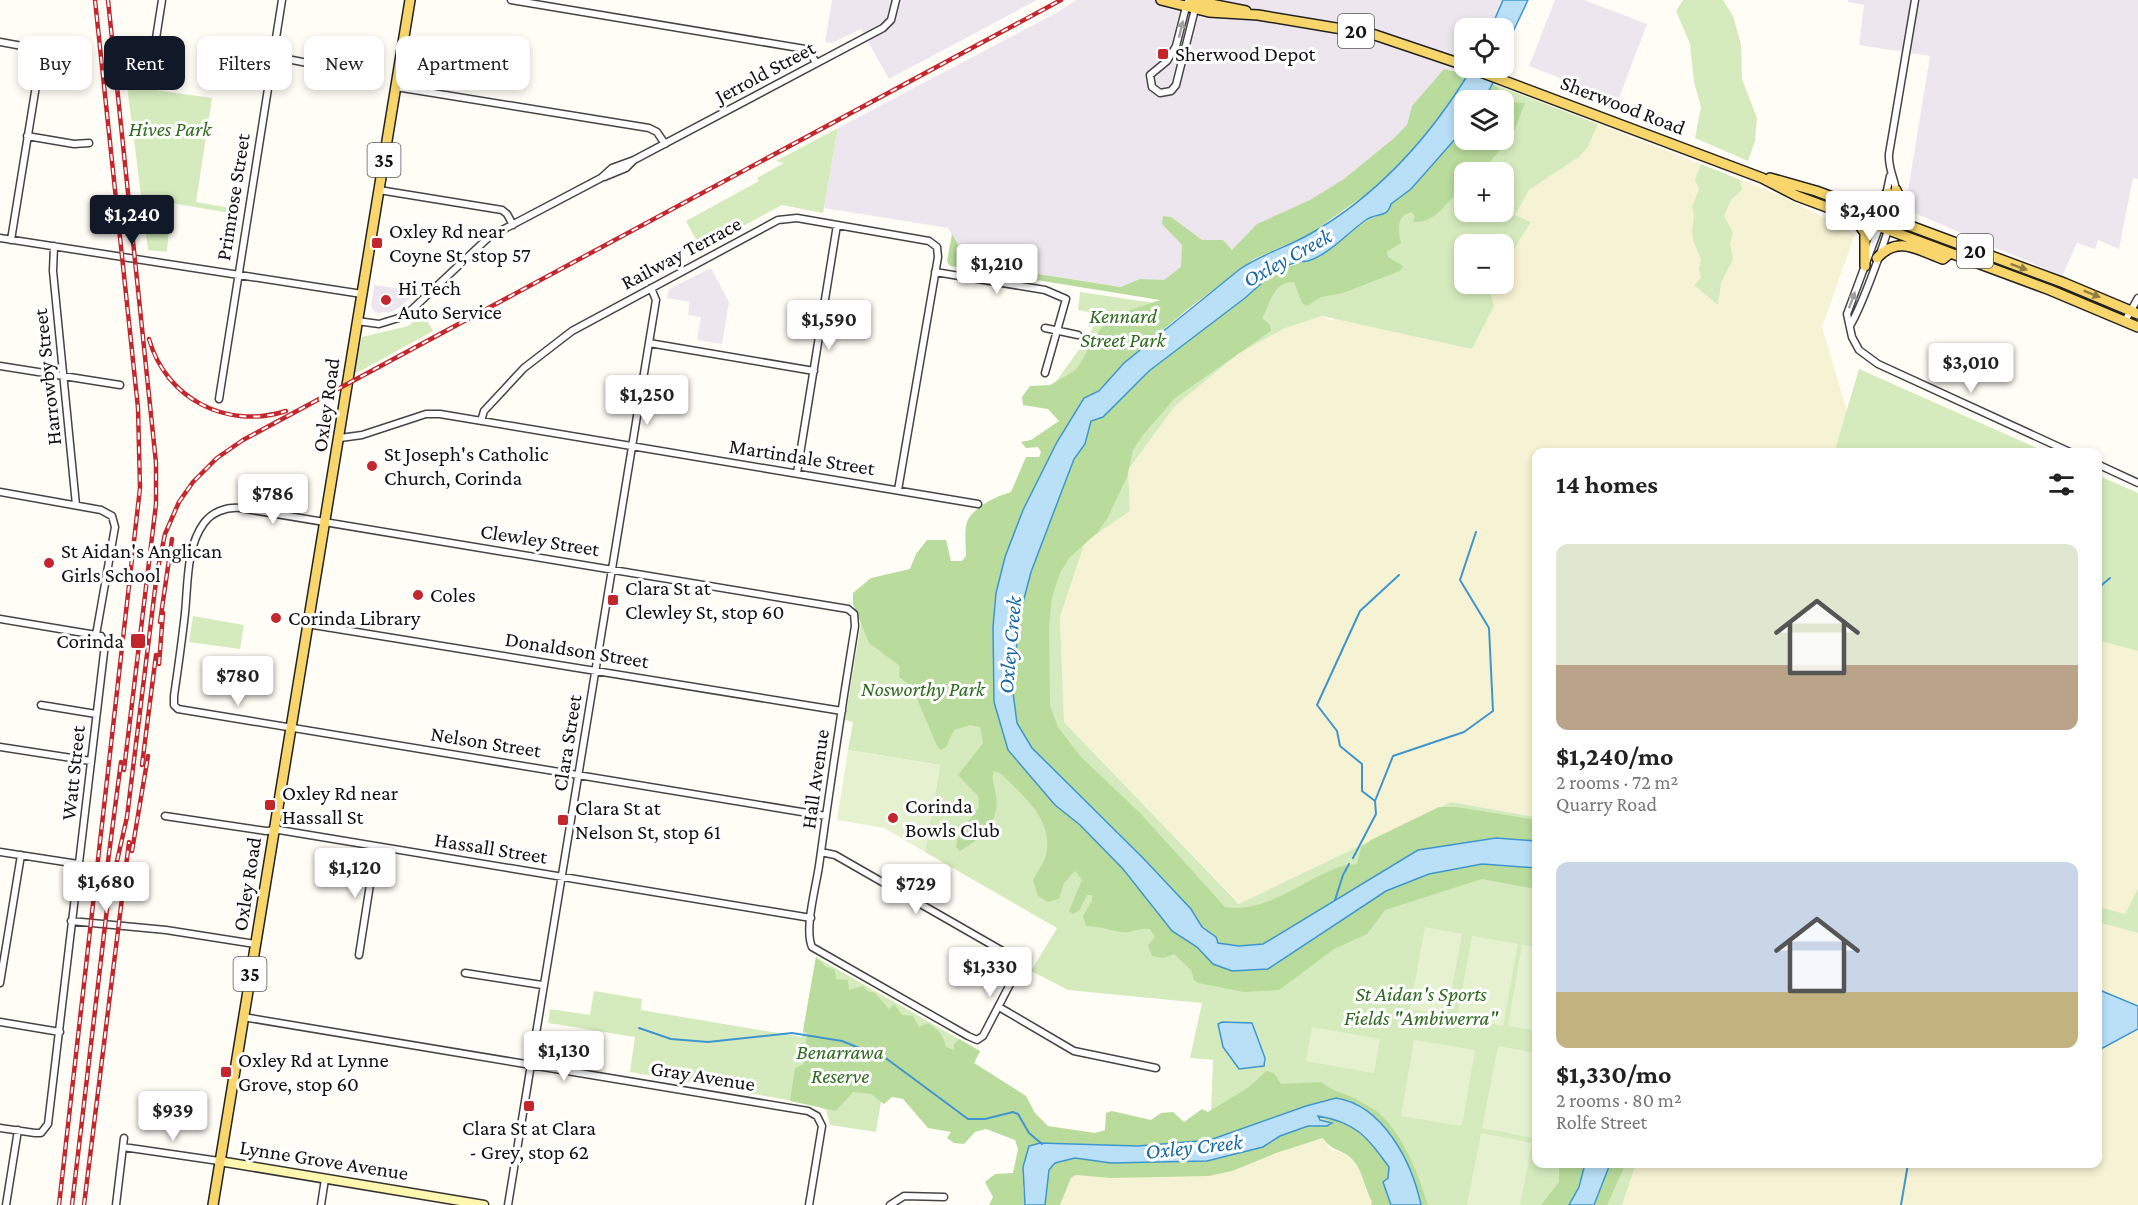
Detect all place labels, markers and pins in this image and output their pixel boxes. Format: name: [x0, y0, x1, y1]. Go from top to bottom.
place label: Sherwood Depot: [1175, 42, 1317, 66]
marker: Sherwood Depot: [1156, 47, 1170, 61]
pin: $2,400: [1821, 191, 1919, 242]
pin: $1,240: [83, 195, 181, 246]
place label: Oxley Rd near Coyne St, stop 57: [389, 219, 531, 267]
marker: Oxley Rd near Coyne St, stop 57: [370, 236, 384, 250]
pin: $1,210: [948, 244, 1046, 295]
place label: Hi Tech Auto Service: [398, 276, 502, 324]
marker: Hi Tech Auto Service: [379, 293, 393, 307]
pin: $1,590: [780, 300, 878, 351]
pin: $3,010: [1922, 343, 2020, 394]
pin: $1,250: [598, 375, 696, 426]
place label: St Joseph's Catholic Church, Corinda: [384, 442, 549, 490]
marker: St Joseph's Catholic Church, Corinda: [365, 459, 379, 473]
pin: $786: [237, 474, 309, 525]
place label: St Aidan's Anglican Girls School: [61, 539, 222, 587]
marker: St Aidan's Anglican Girls School: [42, 556, 56, 570]
place label: Clara St at Clewley St, stop 60: [625, 576, 784, 624]
place label: Coles: [430, 583, 476, 607]
marker: Coles: [411, 588, 425, 602]
marker: Clara St at Clewley St, stop 60: [606, 593, 620, 607]
place label: Corinda Library: [288, 606, 421, 630]
marker: Corinda Library: [269, 611, 283, 625]
place label: Corinda: [56, 629, 124, 653]
marker: Corinda: [129, 632, 147, 650]
pin: $780: [202, 656, 274, 707]
place label: Oxley Rd near Hassall St: [282, 781, 399, 829]
place label: Corinda Bowls Club: [905, 794, 1000, 842]
place label: Clara St at Nelson St, stop 61: [575, 796, 721, 844]
marker: Oxley Rd near Hassall St: [263, 798, 277, 812]
marker: Corinda Bowls Club: [886, 811, 900, 825]
marker: Clara St at Nelson St, stop 61: [556, 813, 570, 827]
pin: $1,120: [306, 848, 404, 899]
pin: $1,680: [57, 862, 155, 913]
pin: $729: [880, 864, 952, 915]
pin: $1,330: [941, 947, 1039, 998]
pin: $1,130: [515, 1031, 613, 1082]
place label: Oxley Rd at Lynne Grove, stop 60: [238, 1048, 389, 1096]
marker: Oxley Rd at Lynne Grove, stop 60: [219, 1065, 233, 1079]
pin: $939: [137, 1091, 209, 1142]
marker: Clara St at Clara - Grey, stop 62: [522, 1099, 536, 1113]
place label: Clara St at Clara - Grey, stop 62: [462, 1116, 596, 1164]

